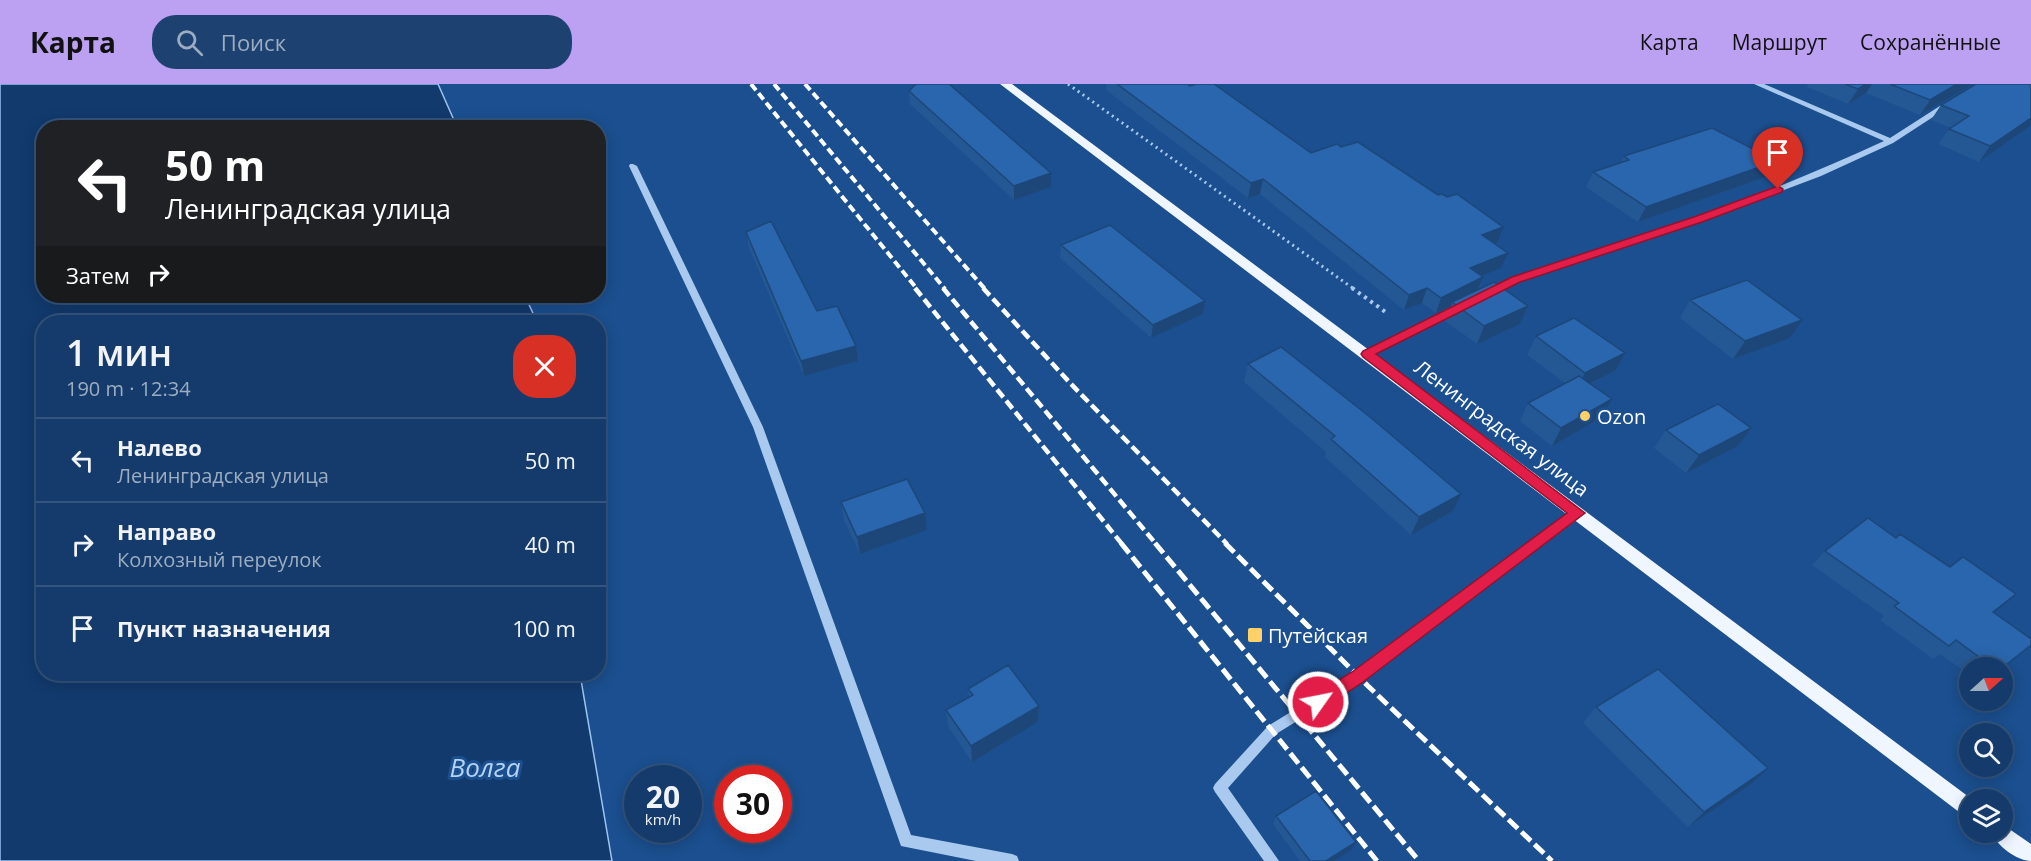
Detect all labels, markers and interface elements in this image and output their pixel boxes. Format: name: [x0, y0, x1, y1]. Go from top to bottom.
search box: [152, 15, 572, 69]
text: Карта: [30, 23, 116, 61]
icon: search: [173, 26, 206, 59]
text: Поиск: [221, 27, 286, 57]
text: Карта: [1640, 28, 1699, 56]
text: Маршрут: [1732, 28, 1827, 56]
text: Сохранённые: [1860, 28, 2001, 56]
pin: [1752, 127, 1803, 189]
text: 50 m: [165, 136, 265, 193]
icon: arrive: [1761, 136, 1794, 169]
icon: left: [66, 144, 144, 222]
text: Ленинградская улица: [165, 190, 451, 227]
icon: right: [142, 258, 175, 291]
text: Затем: [66, 260, 130, 290]
text: 1 мин: [66, 328, 172, 377]
button: close: [513, 335, 576, 398]
street label: Ленинградская улица: [1409, 353, 1595, 503]
text: 190 m · 12:34: [66, 375, 191, 402]
place label: Ozon: [1597, 403, 1646, 430]
marker: Ozon: [1578, 409, 1592, 423]
text: Налево: [117, 432, 202, 462]
icon: left: [66, 444, 99, 477]
text: 50 m: [525, 445, 576, 475]
text: Ленинградская улица: [117, 462, 329, 489]
text: Направо: [117, 516, 216, 546]
icon: right: [66, 528, 99, 561]
text: 40 m: [525, 529, 576, 559]
text: Колхозный переулок: [117, 546, 322, 573]
icon: arrive: [66, 612, 99, 645]
text: Пункт назначения: [117, 613, 331, 643]
text: 100 m: [512, 613, 576, 643]
place label: Путейская: [1268, 622, 1368, 649]
marker: Путейская: [1246, 626, 1264, 644]
north arrow: [1959, 657, 2013, 711]
map controls: [1959, 657, 2013, 843]
position arrow: [1286, 670, 1350, 734]
button: search: [1959, 723, 2013, 777]
water label: Волга: [450, 749, 521, 785]
speed limit sign: 30: [714, 765, 792, 843]
text: 20: [646, 776, 680, 817]
button: layers: [1959, 789, 2013, 843]
text: km/h: [645, 809, 681, 829]

